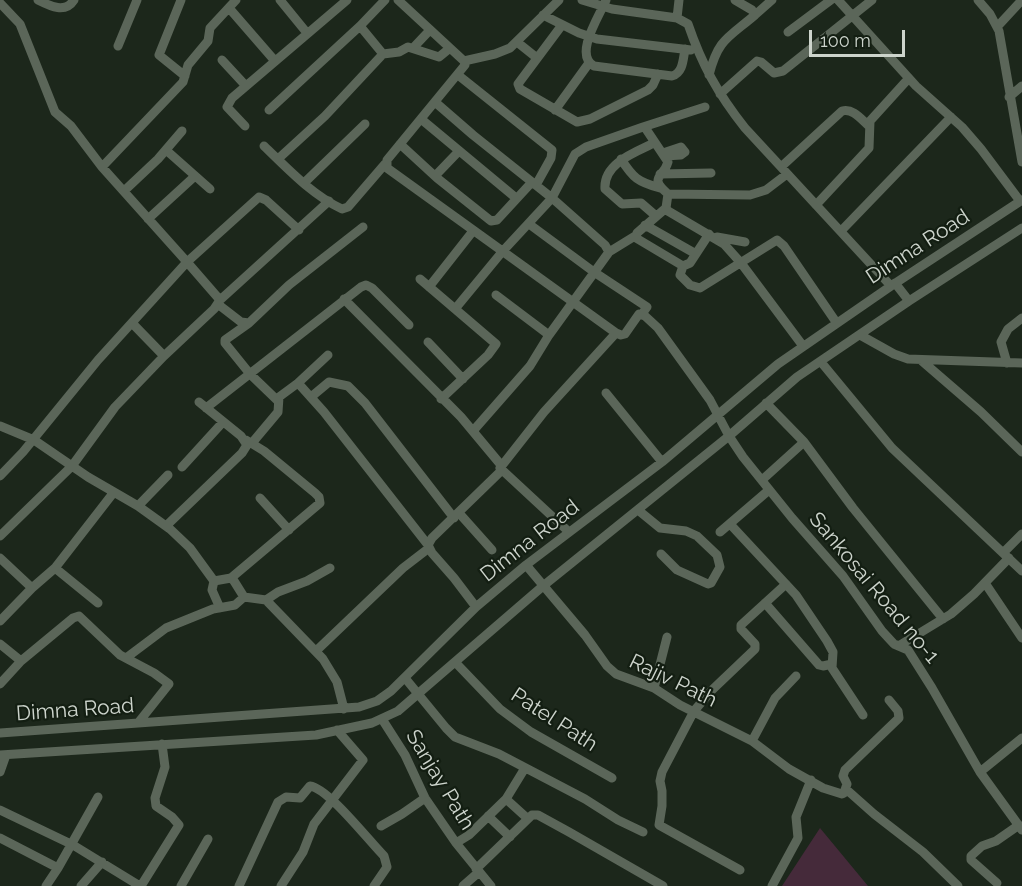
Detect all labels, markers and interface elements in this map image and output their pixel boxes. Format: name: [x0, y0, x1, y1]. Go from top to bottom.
scale bar: [812, 18, 908, 56]
text: 100 m: [820, 30, 871, 51]
street label: Dimna Road: [862, 204, 974, 290]
street label: Dimna Road: [476, 495, 584, 587]
street label: Sankosai Road no-1: [804, 507, 944, 669]
street label: Rajiv Path: [625, 649, 721, 713]
street label: Patel Path: [506, 683, 602, 757]
street label: Dimna Road: [15, 693, 135, 727]
street label: Sanjay Path: [400, 725, 480, 835]

